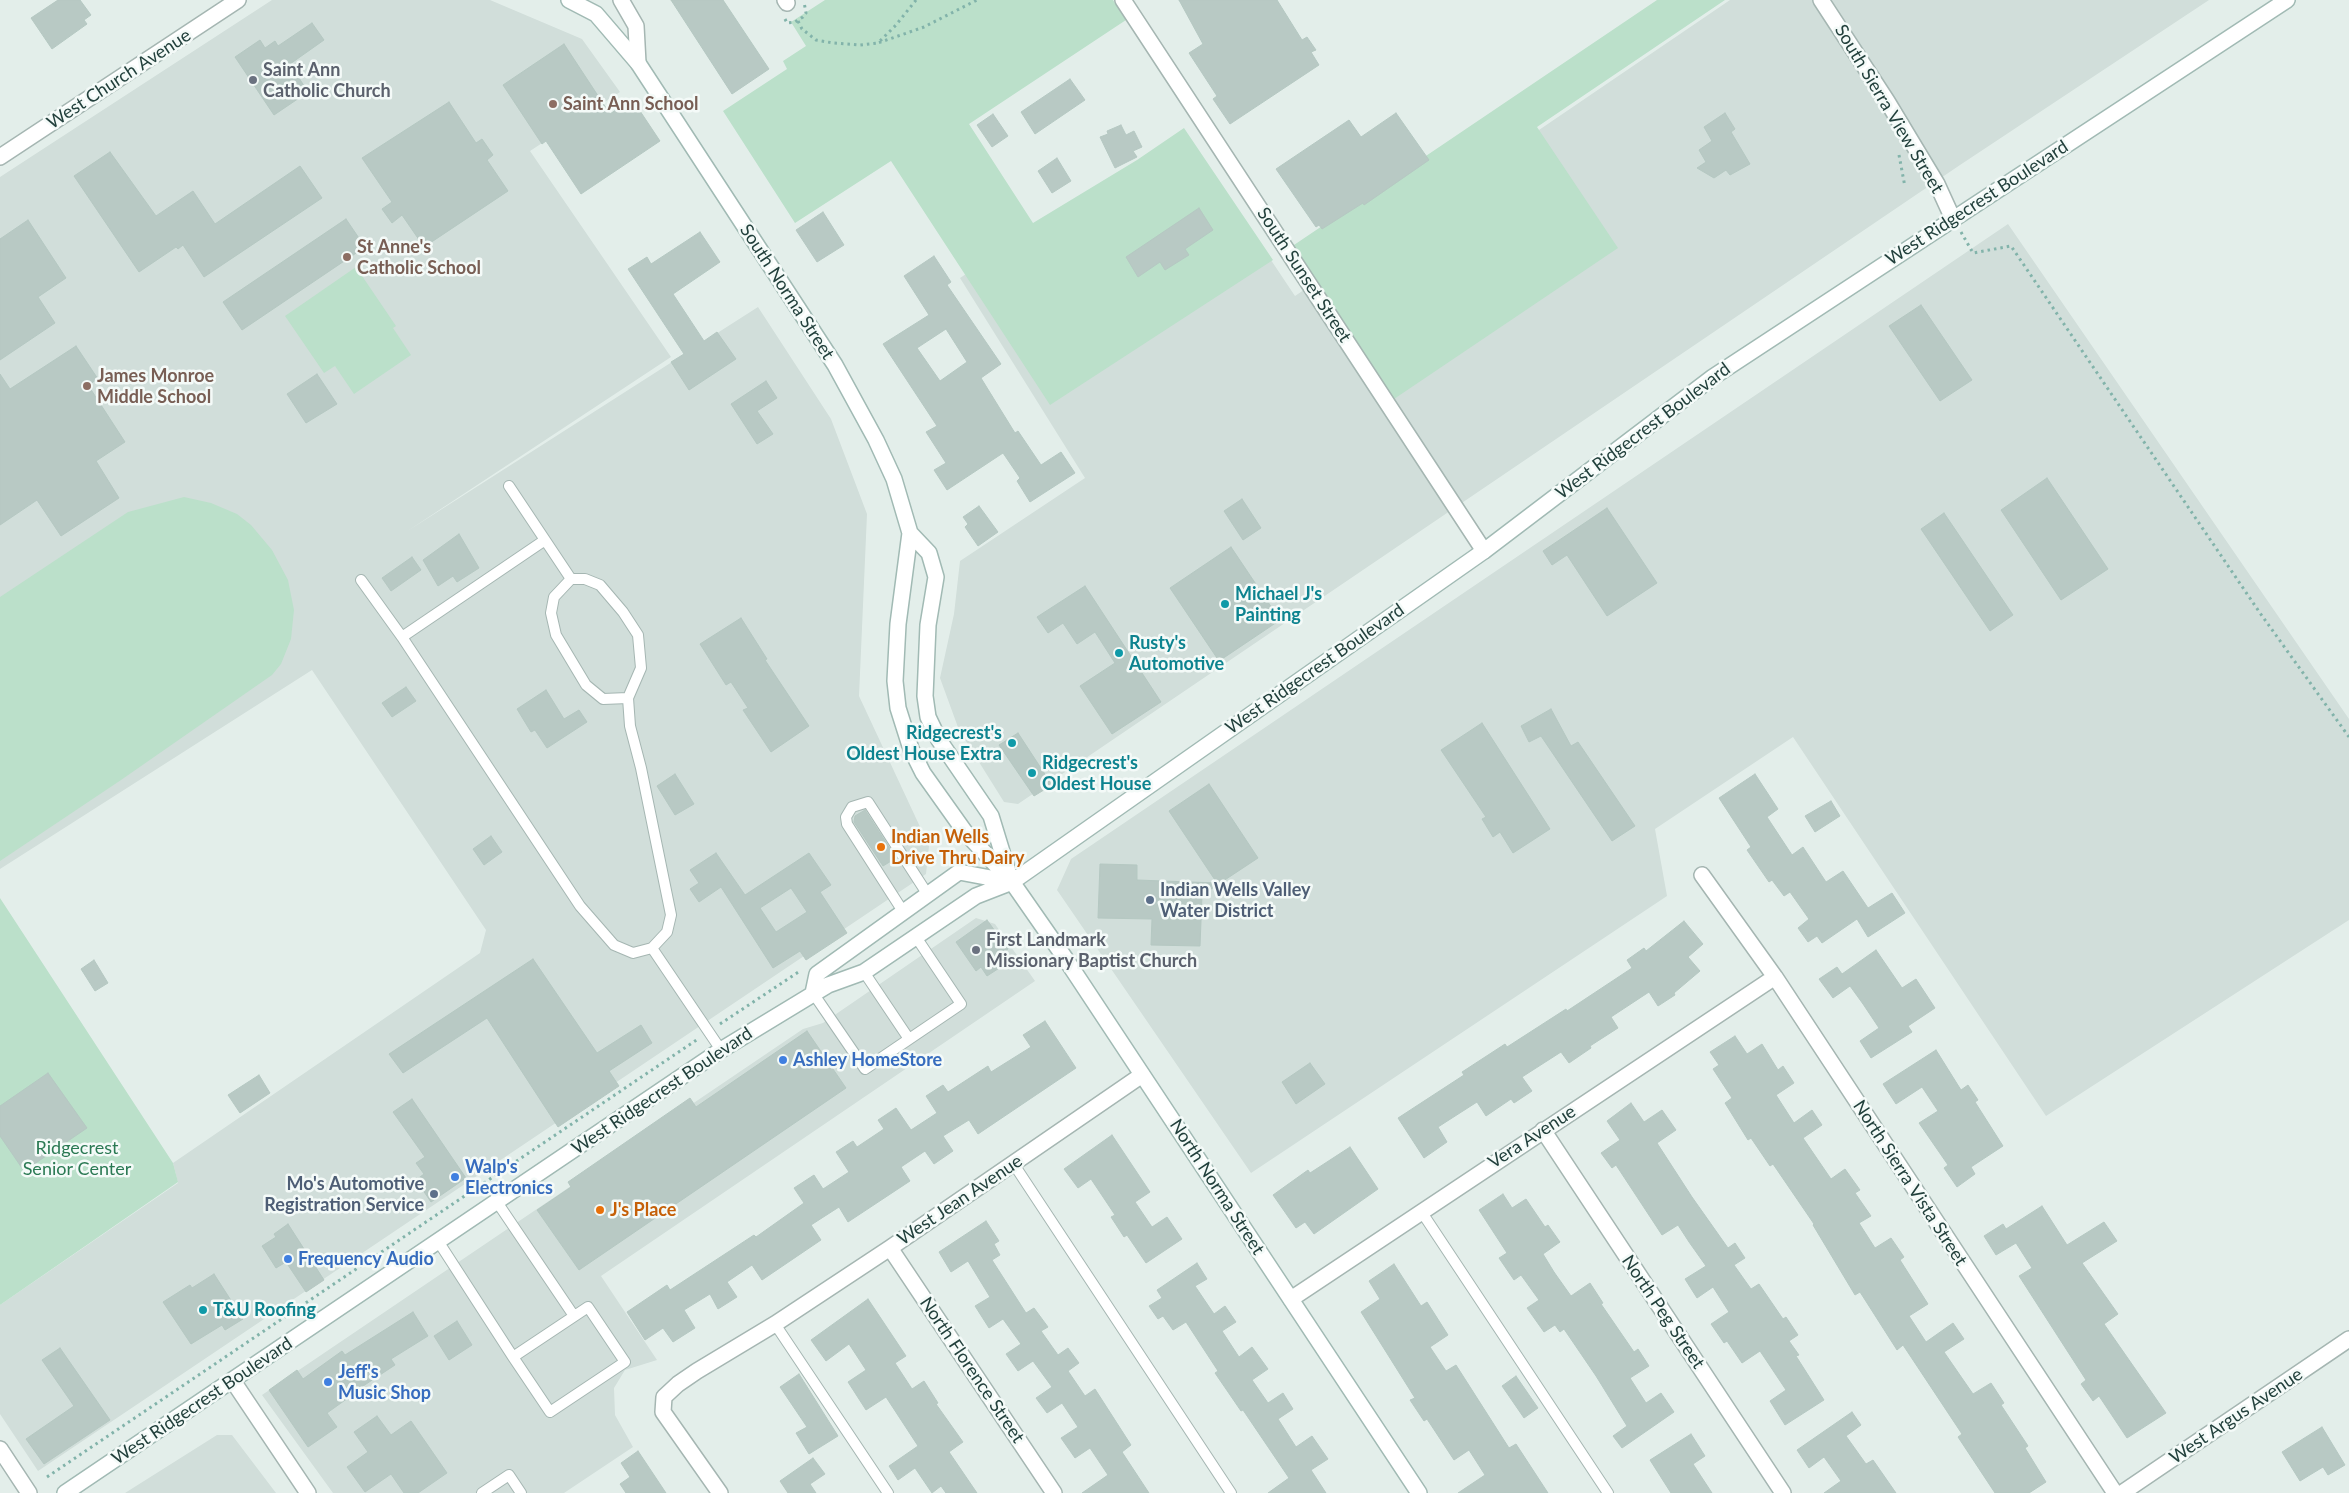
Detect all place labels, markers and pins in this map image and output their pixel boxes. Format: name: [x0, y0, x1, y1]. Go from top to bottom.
place label: Saint Ann Catholic Church: [263, 59, 391, 102]
marker: Saint Ann Catholic Church: [247, 74, 259, 86]
place label: Saint Ann School: [563, 93, 699, 115]
marker: Saint Ann School: [547, 98, 559, 110]
place label: St Anne's Catholic School: [357, 236, 481, 278]
marker: St Anne's Catholic School: [341, 251, 353, 263]
place label: James Monroe Middle School: [97, 365, 214, 408]
marker: James Monroe Middle School: [81, 380, 93, 392]
place label: Michael J's Painting: [1235, 583, 1322, 626]
marker: Michael J's Painting: [1219, 598, 1231, 610]
place label: Rusty's Automotive: [1129, 632, 1224, 674]
marker: Rusty's Automotive: [1113, 647, 1125, 659]
place label: Ridgecrest's Oldest House Extra: [846, 722, 1002, 764]
marker: Ridgecrest's Oldest House Extra: [1006, 737, 1018, 749]
place label: Ridgecrest's Oldest House: [1042, 752, 1151, 794]
marker: Ridgecrest's Oldest House: [1026, 767, 1038, 779]
place label: Indian Wells Drive Thru Dairy: [891, 826, 1024, 869]
marker: Indian Wells Drive Thru Dairy: [875, 841, 887, 853]
place label: Indian Wells Valley Water District: [1160, 879, 1311, 922]
marker: Indian Wells Valley Water District: [1144, 894, 1156, 906]
place label: First Landmark Missionary Baptist Church: [986, 929, 1197, 972]
marker: First Landmark Missionary Baptist Church: [970, 944, 982, 956]
place label: Ashley HomeStore: [793, 1049, 942, 1071]
marker: Ashley HomeStore: [777, 1054, 789, 1066]
place label: Walp's Electronics: [465, 1156, 553, 1198]
marker: Walp's Electronics: [449, 1171, 461, 1183]
place label: Mo's Automotive Registration Service: [264, 1173, 424, 1216]
marker: Mo's Automotive Registration Service: [428, 1188, 440, 1200]
place label: J's Place: [610, 1199, 676, 1221]
marker: J's Place: [594, 1204, 606, 1216]
place label: Frequency Audio: [298, 1248, 434, 1270]
marker: Frequency Audio: [282, 1253, 294, 1265]
place label: T&U Roofing: [213, 1299, 316, 1321]
marker: T&U Roofing: [197, 1304, 209, 1316]
place label: Jeff's Music Shop: [338, 1361, 431, 1404]
marker: Jeff's Music Shop: [322, 1376, 334, 1388]

